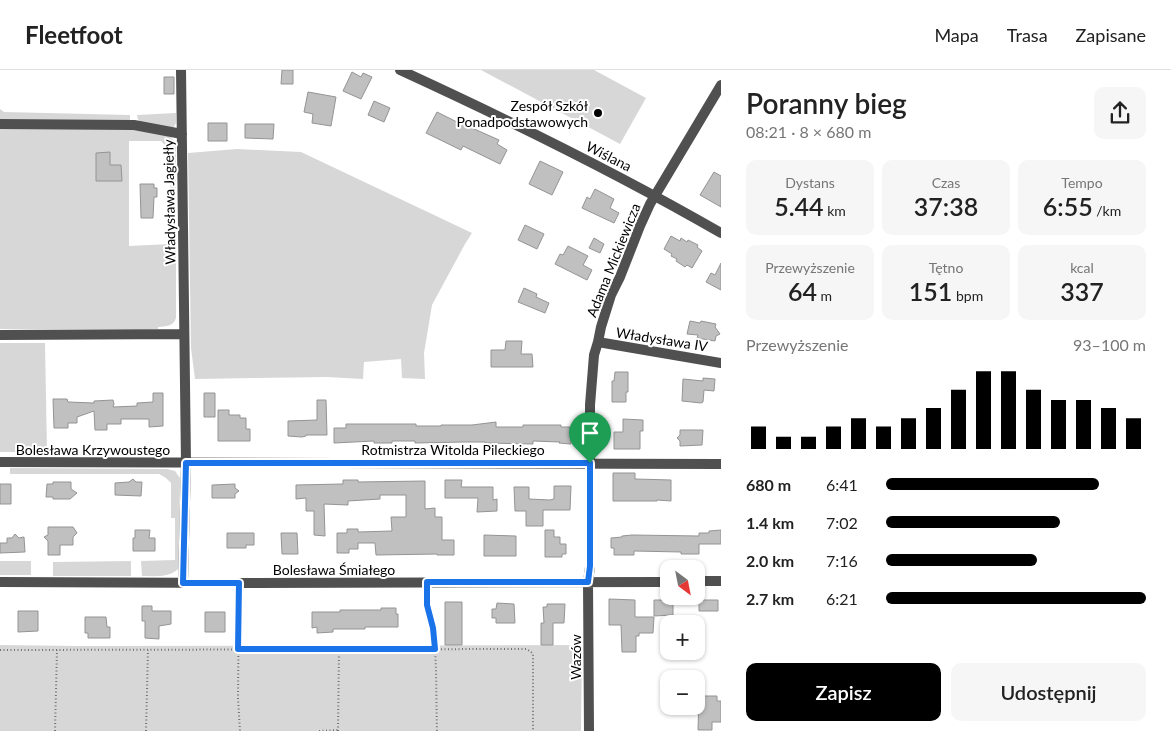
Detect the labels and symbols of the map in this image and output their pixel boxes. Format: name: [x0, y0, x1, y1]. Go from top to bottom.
place label: Zespół Szkół Ponadpodstawowych: [457, 97, 589, 130]
marker: Zespół Szkół Ponadpodstawowych: [592, 107, 604, 119]
street label: Wiślana: [583, 137, 635, 175]
street label: Władysława Jagiełły: [159, 138, 179, 265]
street label: Adama Mickiewicza: [582, 201, 644, 319]
street label: Władysława IV: [615, 323, 710, 355]
pin: [569, 412, 611, 463]
street label: Bolesława Krzywoustego: [16, 441, 170, 458]
street label: Rotmistrza Witolda Pileckiego: [361, 441, 545, 458]
north arrow: [660, 560, 705, 605]
street label: Bolesława Śmiałego: [273, 561, 395, 578]
street label: Wazów: [567, 634, 584, 680]

